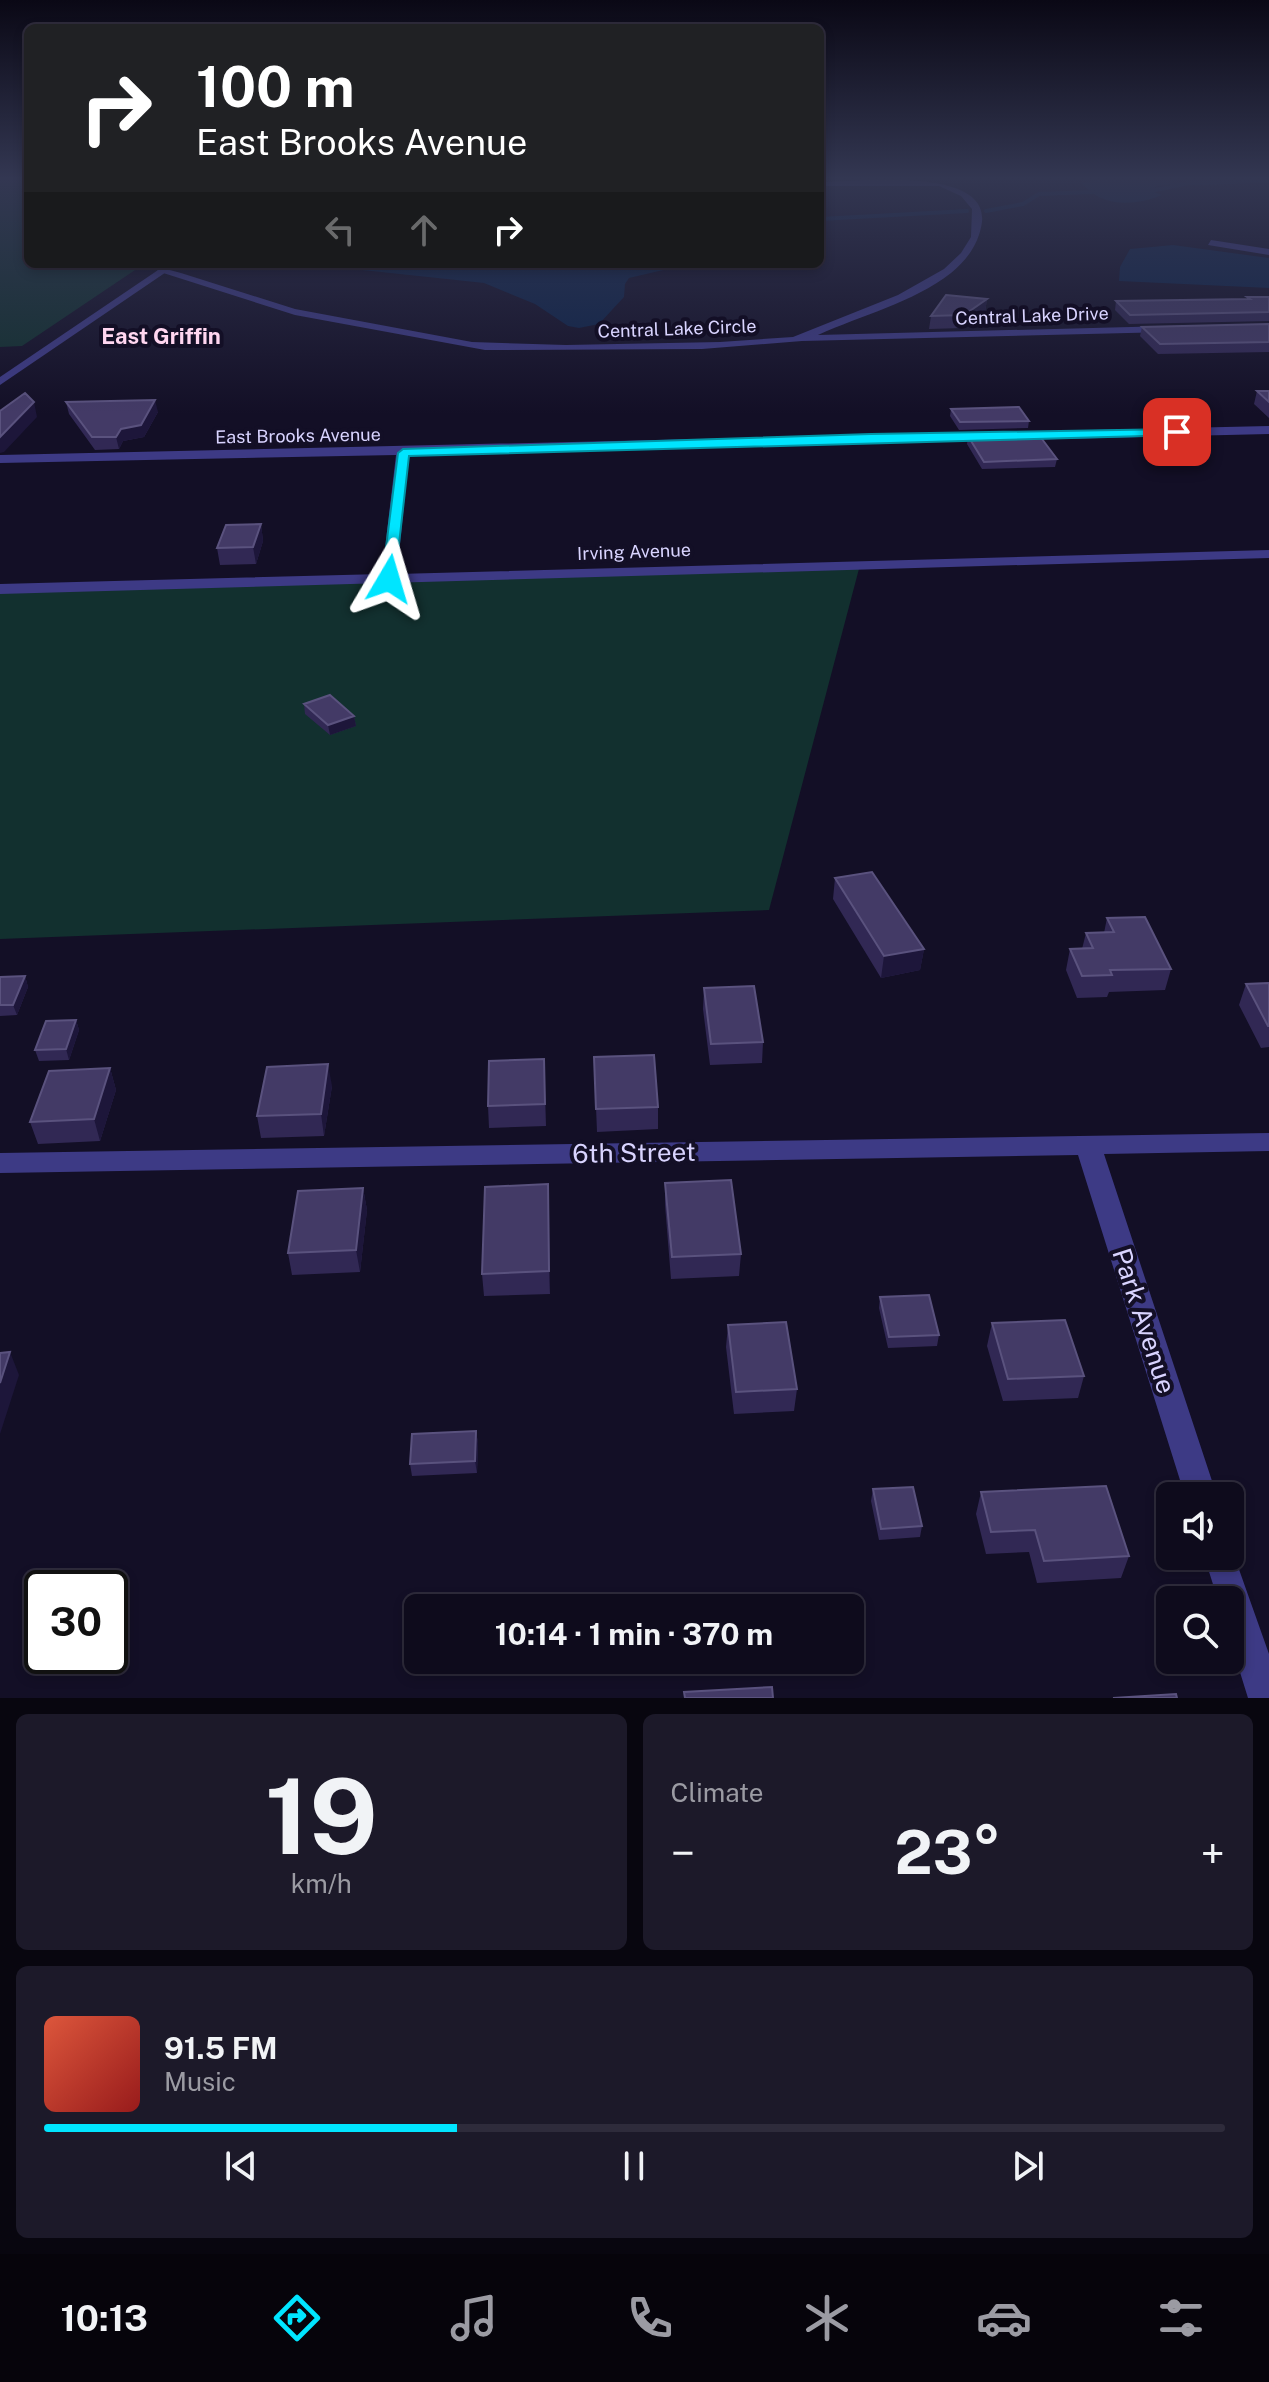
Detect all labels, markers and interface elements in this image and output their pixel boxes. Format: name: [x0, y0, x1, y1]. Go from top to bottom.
text: 100 m: [196, 54, 355, 120]
icon: right: [64, 56, 168, 160]
text: East Brooks Avenue: [196, 121, 527, 163]
icon: left: [318, 208, 362, 252]
icon: ahead: [402, 208, 446, 252]
icon: right: [486, 208, 530, 252]
street label: Central Lake Drive: [955, 302, 1109, 329]
street label: Central Lake Circle: [597, 315, 757, 342]
district label: East Griffin: [101, 323, 221, 349]
pin: [1143, 398, 1211, 466]
icon: arrive: [1155, 410, 1199, 454]
street label: East Brooks Avenue: [215, 424, 381, 447]
position arrow: [347, 537, 431, 621]
street label: Irving Avenue: [577, 539, 691, 564]
street label: 6th Street: [572, 1136, 696, 1169]
street label: Park Avenue: [1106, 1244, 1183, 1397]
map controls: [1156, 1482, 1244, 1674]
button: sound: [1156, 1482, 1244, 1570]
speed limit sign: 30: [24, 1570, 128, 1674]
button: search: [1156, 1586, 1244, 1674]
text: 10:14 · 1 min · 370 m: [495, 1616, 773, 1652]
text: 19: [265, 1755, 378, 1877]
text: Climate: [671, 1777, 764, 1808]
text: 23°: [895, 1817, 1001, 1888]
text: −: [671, 1827, 695, 1879]
text: +: [1201, 1827, 1225, 1879]
text: km/h: [291, 1868, 352, 1899]
text: 91.5 FM: [164, 2030, 278, 2066]
text: Music: [164, 2066, 236, 2097]
icon: previous: [219, 2144, 263, 2188]
icon: pause: [612, 2144, 656, 2188]
icon: next: [1006, 2144, 1050, 2188]
icon: directions: [269, 2290, 325, 2346]
icon: music: [446, 2290, 502, 2346]
icon: phone: [622, 2290, 678, 2346]
icon: climate: [799, 2290, 855, 2346]
icon: car: [976, 2290, 1032, 2346]
icon: filters: [1153, 2290, 1209, 2346]
text: 10:13: [60, 2297, 148, 2339]

